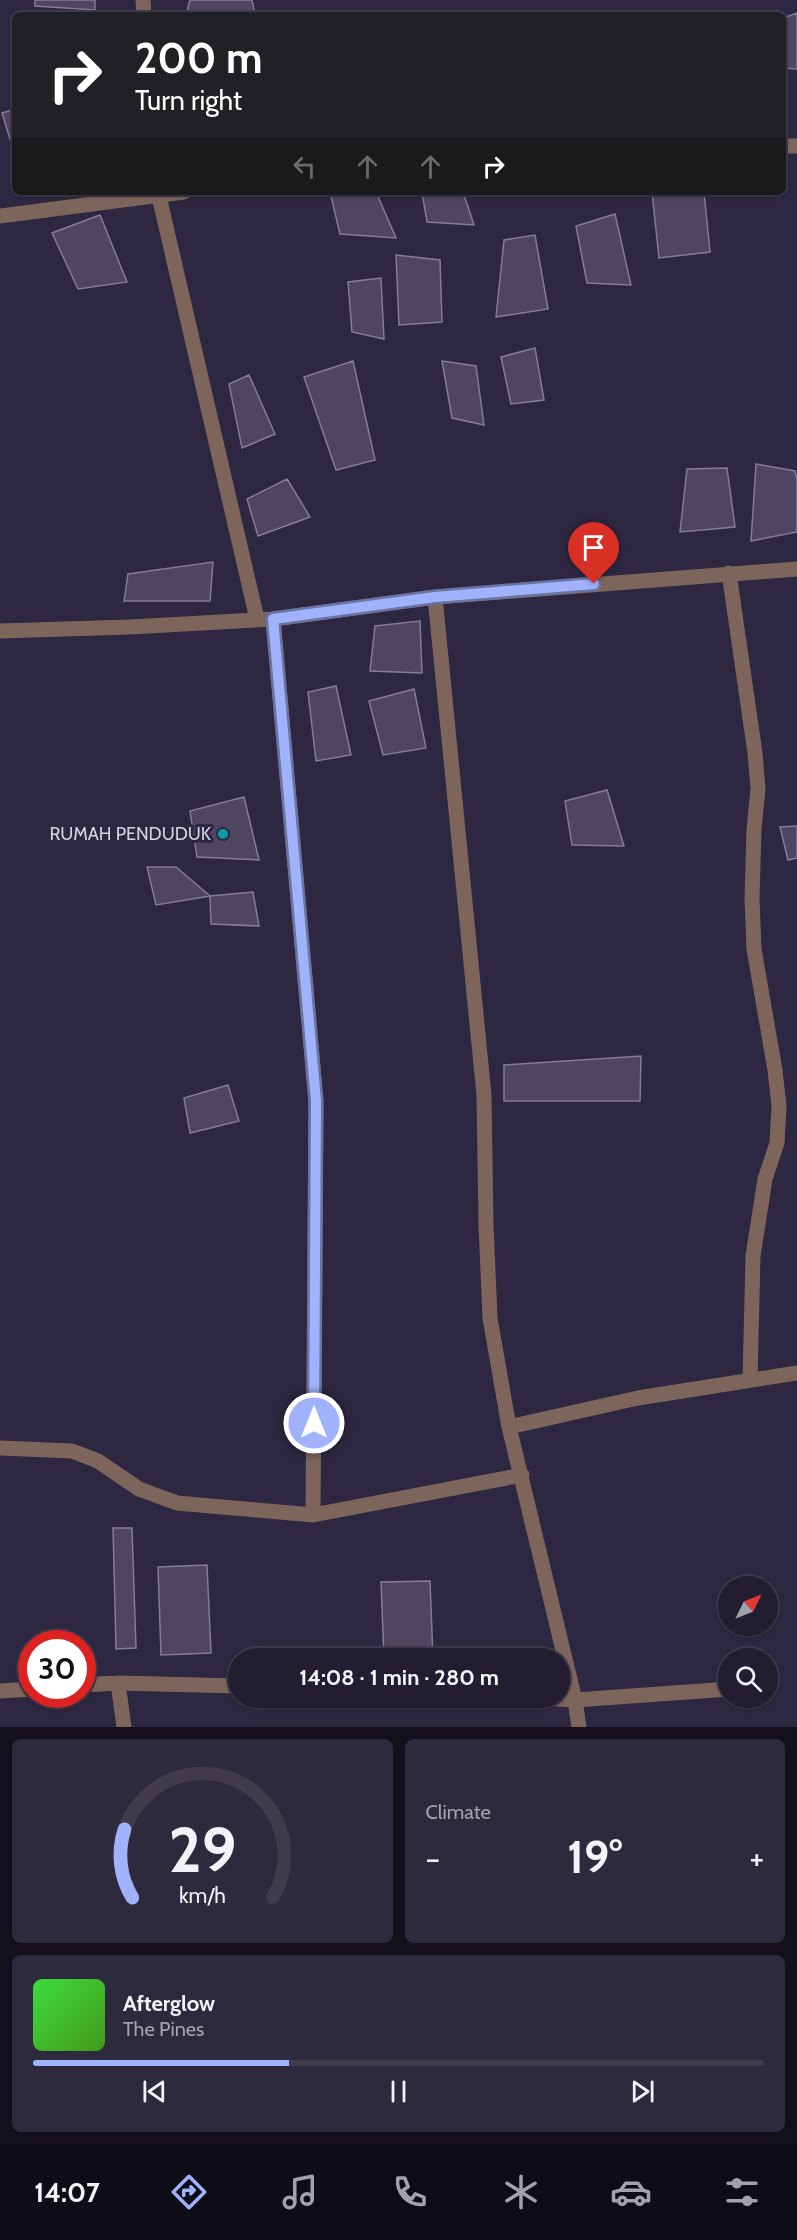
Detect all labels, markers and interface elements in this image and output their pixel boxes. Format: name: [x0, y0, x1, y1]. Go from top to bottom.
text: 200 m: [135, 32, 262, 84]
icon: right: [36, 36, 114, 114]
text: Turn right: [135, 84, 242, 117]
icon: left: [288, 150, 321, 183]
icon: ahead: [351, 150, 384, 183]
icon: ahead: [414, 150, 447, 183]
icon: right: [477, 150, 510, 183]
pin: [568, 522, 619, 584]
icon: arrive: [577, 531, 610, 564]
place label: RUMAH PENDUDUK: [49, 823, 212, 845]
marker: RUMAH PENDUDUK: [216, 827, 230, 841]
position arrow: [282, 1391, 346, 1455]
north arrow: [718, 1576, 778, 1636]
map controls: [718, 1576, 778, 1708]
speed limit sign: 30: [18, 1630, 96, 1708]
button: search: [718, 1648, 778, 1708]
text: 14:08 · 1 min · 280 m: [299, 1664, 499, 1691]
text: Climate: [426, 1800, 491, 1824]
text: 29: [168, 1812, 236, 1888]
text: 19°: [567, 1830, 622, 1884]
text: −: [426, 1838, 440, 1878]
text: +: [749, 1838, 764, 1878]
text: km/h: [179, 1882, 226, 1908]
text: Afterglow: [123, 1990, 215, 2017]
text: The Pines: [123, 2017, 204, 2041]
icon: previous: [138, 2075, 171, 2108]
icon: pause: [382, 2075, 415, 2108]
icon: next: [626, 2075, 659, 2108]
icon: directions: [168, 2171, 210, 2213]
icon: music: [279, 2171, 321, 2213]
icon: phone: [389, 2171, 431, 2213]
icon: climate: [500, 2171, 542, 2213]
icon: car: [610, 2171, 652, 2213]
icon: filters: [721, 2171, 763, 2213]
text: 14:07: [34, 2176, 100, 2209]

